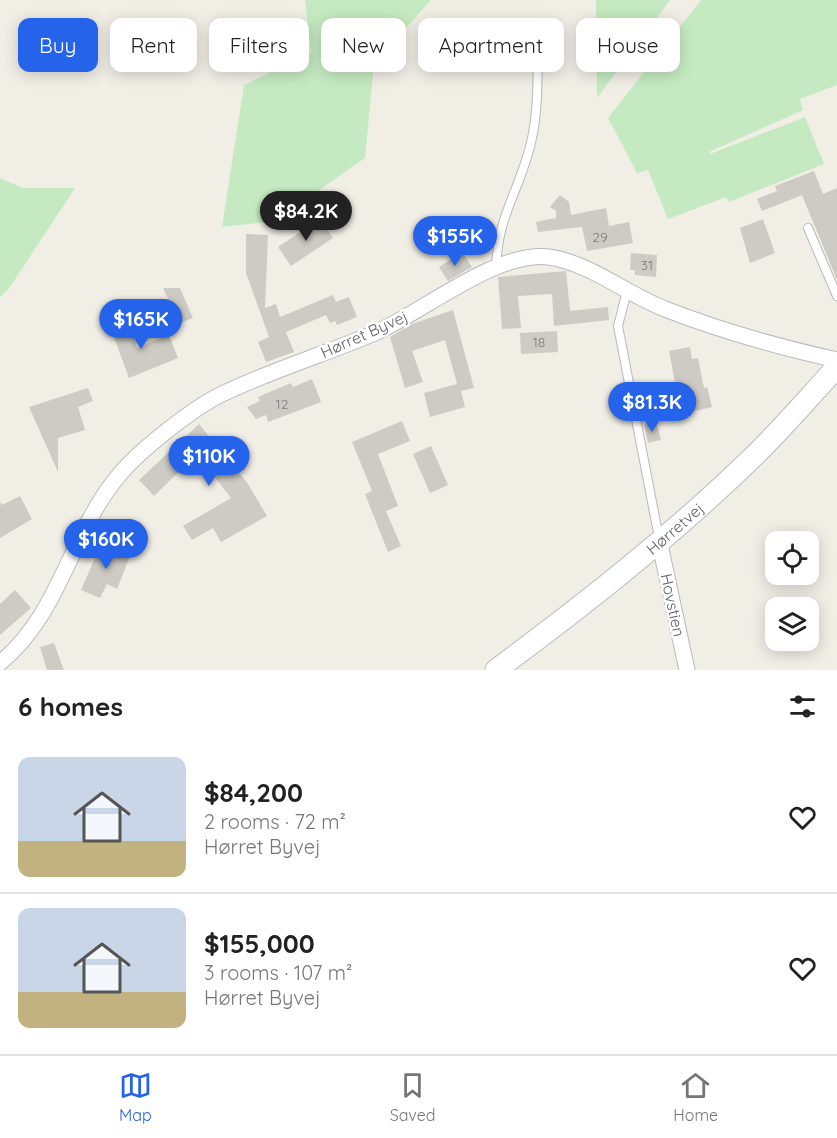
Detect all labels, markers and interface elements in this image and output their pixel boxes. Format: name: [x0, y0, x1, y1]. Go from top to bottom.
chip: Buy: [18, 18, 98, 72]
chip: Rent: [110, 18, 197, 72]
chip: Filters: [209, 18, 309, 72]
chip: New: [321, 18, 406, 72]
chip: Apartment: [418, 18, 564, 72]
chip: House: [576, 18, 680, 72]
pin: $84.2K: [257, 191, 355, 242]
text: $84.2K: [274, 198, 338, 223]
pin: $155K: [413, 216, 497, 267]
text: $155K: [427, 223, 483, 248]
house number: 29: [592, 228, 608, 246]
house number: 31: [641, 256, 653, 274]
pin: $165K: [99, 299, 183, 350]
text: $165K: [113, 306, 169, 331]
street label: Hørret Byvej: [317, 306, 411, 362]
house number: 18: [533, 333, 545, 351]
pin: $81.3K: [603, 382, 701, 433]
text: $81.3K: [622, 389, 682, 414]
house number: 12: [276, 395, 289, 413]
pin: $110K: [167, 436, 251, 487]
text: $110K: [183, 443, 235, 468]
street label: Hørretvej: [642, 498, 708, 559]
pin: $160K: [64, 519, 148, 570]
text: $160K: [78, 526, 134, 551]
map controls: [765, 531, 819, 651]
button: locate: [765, 531, 819, 585]
street label: Hovstien: [657, 572, 689, 638]
button: layers: [765, 597, 819, 651]
text: 6 homes: [18, 690, 123, 723]
icon: filters: [786, 690, 819, 723]
text: $84,200: [204, 776, 303, 809]
icon: home: [66, 781, 138, 853]
icon: heart: [786, 801, 819, 834]
text: 2 rooms · 72 m²: [204, 809, 346, 834]
text: Hørret Byvej: [204, 834, 321, 859]
text: $155,000: [204, 927, 315, 960]
icon: home: [66, 932, 138, 1004]
icon: heart: [786, 952, 819, 985]
text: 3 rooms · 107 m²: [204, 960, 352, 985]
text: Hørret Byvej: [204, 985, 321, 1010]
tab: Map: [119, 1069, 152, 1125]
tab: Saved: [390, 1069, 435, 1125]
tab: Home: [673, 1069, 718, 1125]

